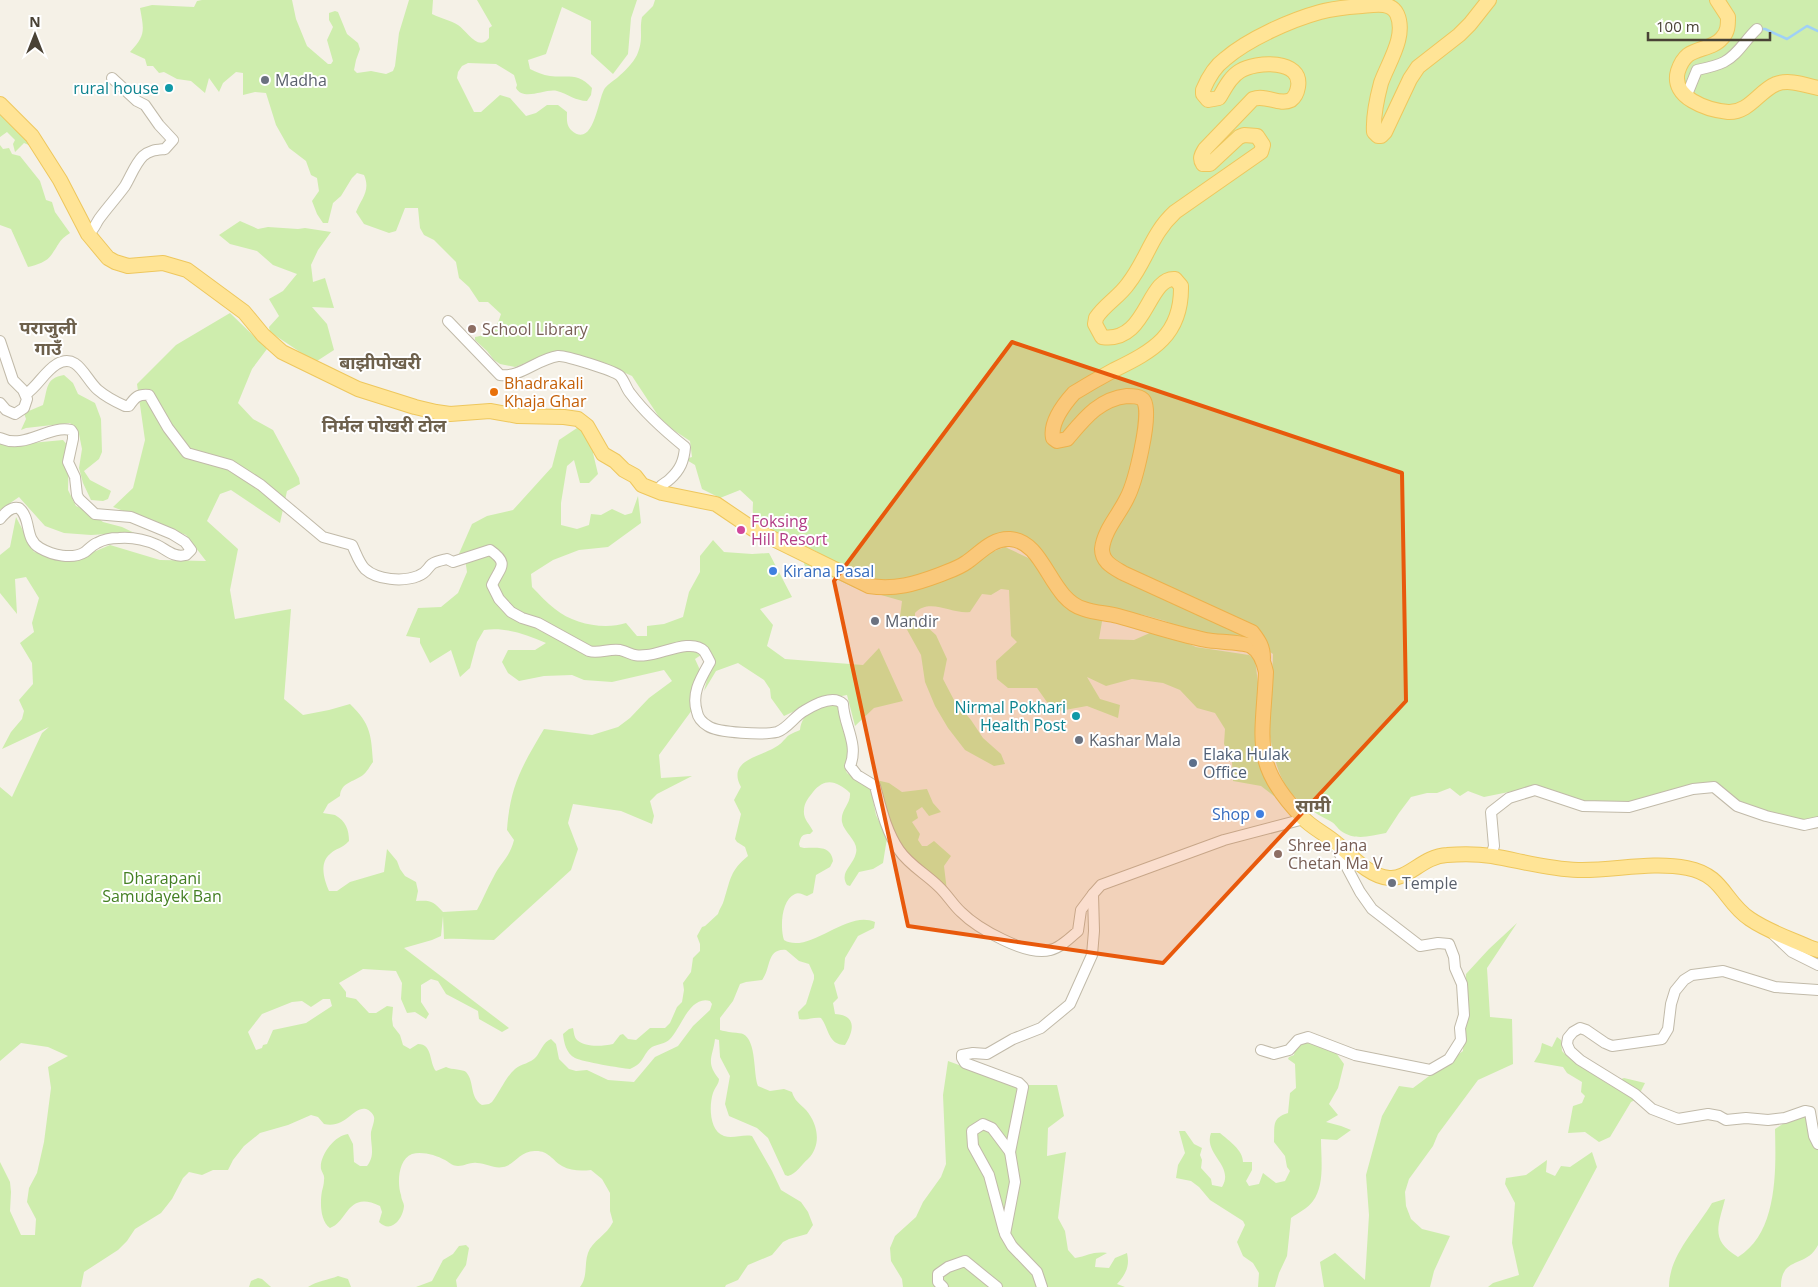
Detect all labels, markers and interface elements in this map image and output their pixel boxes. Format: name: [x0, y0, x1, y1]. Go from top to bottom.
north arrow: [10, 10, 60, 60]
scale bar: [1648, 10, 1770, 42]
text: N: [29, 12, 41, 31]
text: 100 m: [1656, 16, 1700, 36]
place label: Madha: [275, 69, 327, 91]
marker: Madha: [259, 74, 271, 86]
place label: rural house: [73, 77, 159, 99]
marker: rural house: [163, 82, 175, 94]
district label: पराजुली गाउँ: [19, 315, 77, 360]
place label: School Library: [482, 318, 589, 340]
marker: School Library: [466, 323, 478, 335]
district label: बाझीपोखरी: [339, 350, 422, 374]
place label: Bhadrakali Khaja Ghar: [504, 372, 587, 412]
marker: Bhadrakali Khaja Ghar: [488, 386, 500, 398]
district label: निर्मल पोखरी टोल: [322, 413, 447, 437]
place label: Foksing Hill Resort: [751, 510, 828, 550]
marker: Foksing Hill Resort: [735, 524, 747, 536]
place label: Kirana Pasal: [783, 560, 874, 582]
marker: Kirana Pasal: [767, 565, 779, 577]
place label: Mandir: [885, 610, 939, 632]
marker: Mandir: [869, 615, 881, 627]
place label: Nirmal Pokhari Health Post: [955, 696, 1066, 736]
marker: Nirmal Pokhari Health Post: [1070, 710, 1082, 722]
place label: Kashar Mala: [1089, 729, 1181, 751]
marker: Kashar Mala: [1073, 734, 1085, 746]
place label: Elaka Hulak Office: [1203, 743, 1290, 783]
marker: Elaka Hulak Office: [1187, 757, 1199, 769]
district label: सामी: [1295, 793, 1332, 817]
place label: Shop: [1212, 803, 1250, 825]
marker: Shop: [1254, 808, 1266, 820]
place label: Shree Jana Chetan Ma V: [1288, 834, 1383, 874]
marker: Shree Jana Chetan Ma V: [1272, 848, 1284, 860]
park label: Dharapani Samudayek Ban: [102, 867, 222, 907]
place label: Temple: [1402, 872, 1457, 894]
marker: Temple: [1386, 877, 1398, 889]

